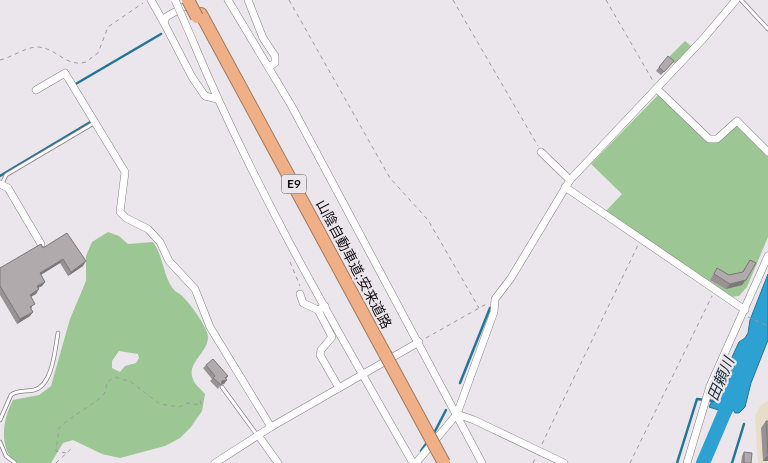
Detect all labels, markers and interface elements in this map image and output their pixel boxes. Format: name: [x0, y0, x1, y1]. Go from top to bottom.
road number: E9: [282, 174, 306, 193]
street label: 山陰自動車道;安来道路: [313, 196, 396, 331]
water label: 田頼川: [703, 353, 738, 403]

